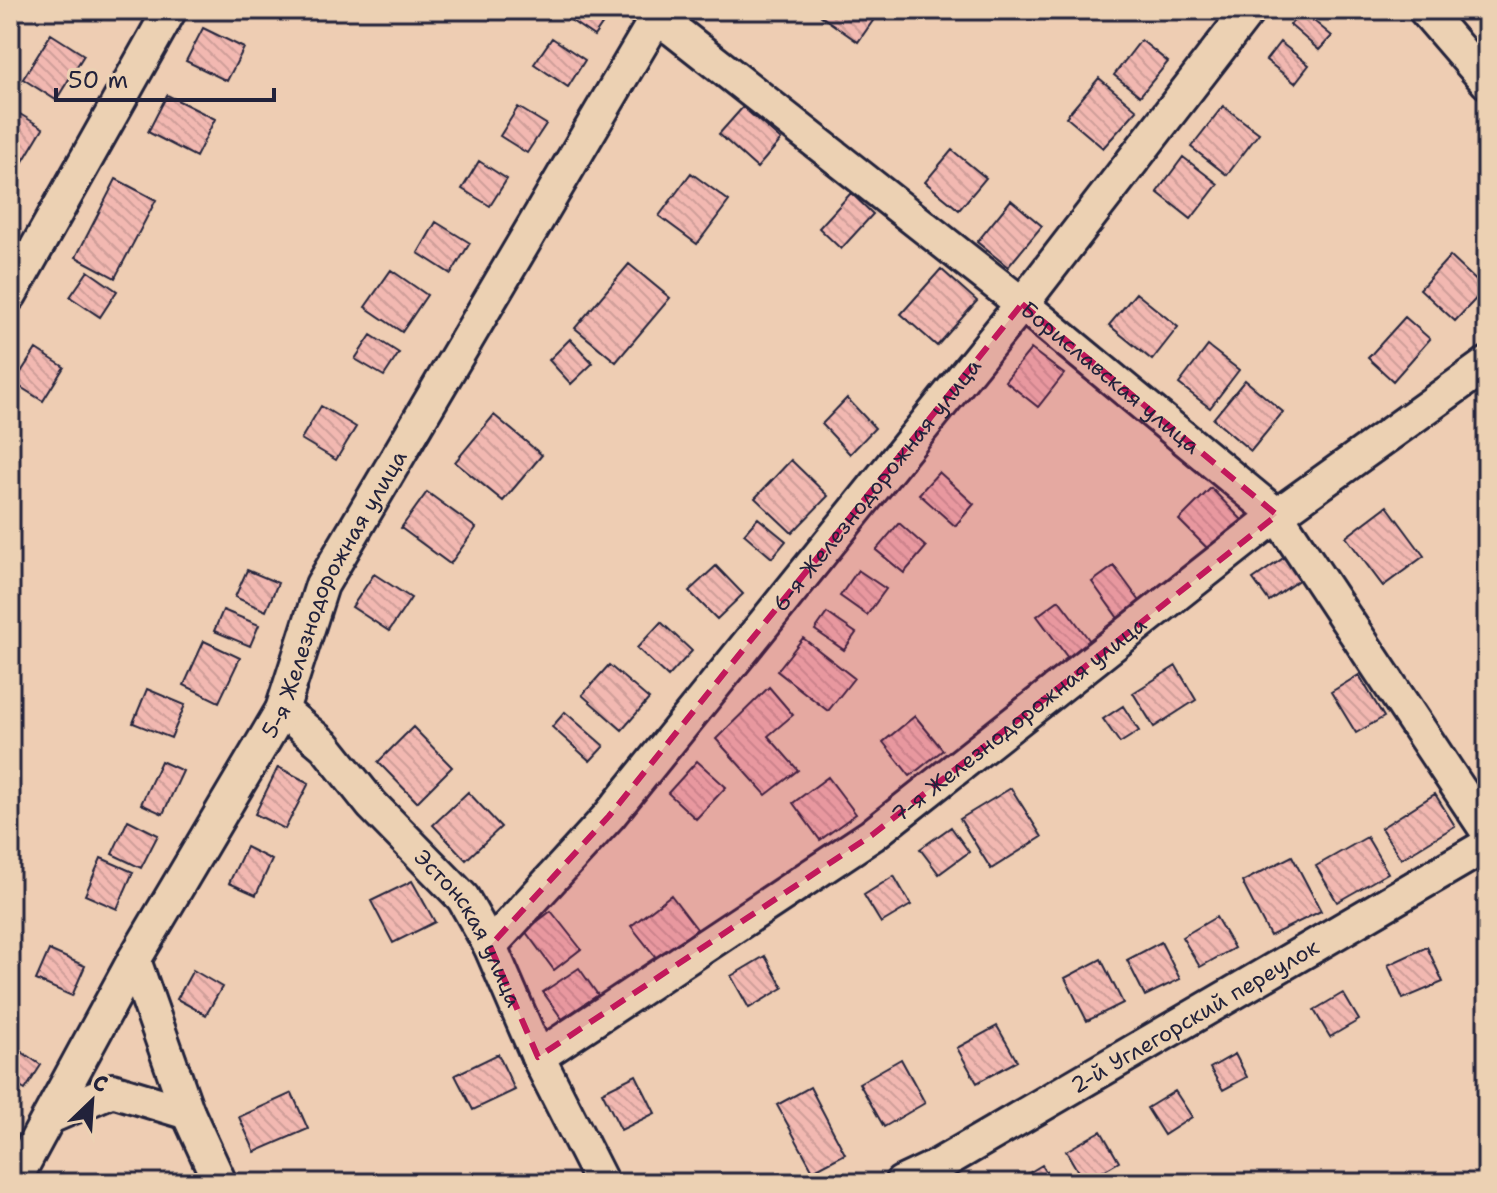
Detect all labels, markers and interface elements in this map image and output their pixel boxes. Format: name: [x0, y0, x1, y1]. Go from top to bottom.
scale bar: [56, 52, 274, 102]
text: 50 m: [68, 64, 128, 96]
street label: Бориславская улица: [1015, 295, 1206, 461]
street label: 6-я Железнодорожная улица: [766, 352, 988, 618]
street label: 5-я Железнодорожная улица: [255, 444, 414, 743]
street label: 7-я Железнодорожная улица: [886, 610, 1153, 829]
street label: Эстонская улица: [408, 843, 529, 1012]
street label: 2-й Углегорский переулок: [1065, 932, 1325, 1100]
north arrow: [52, 1061, 132, 1141]
text: С: [88, 1067, 112, 1099]

